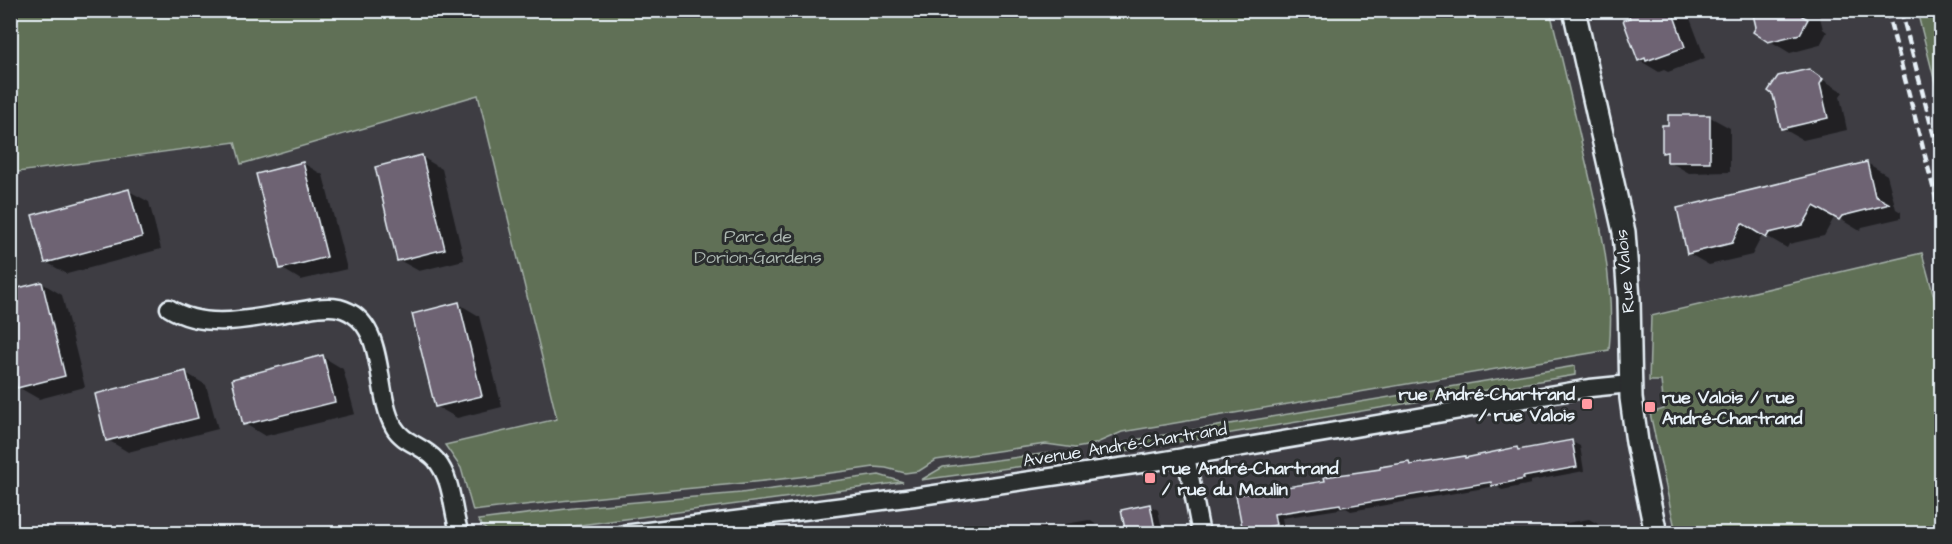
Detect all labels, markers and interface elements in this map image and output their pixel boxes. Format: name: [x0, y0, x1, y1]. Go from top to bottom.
park label: Parc de Dorion-Gardens: [694, 224, 822, 270]
street label: Rue Valois: [1609, 228, 1641, 314]
place label: rue André-Chartrand / rue Valois: [1399, 382, 1576, 428]
place label: rue Valois / rue André-Chartrand: [1662, 385, 1803, 431]
marker: rue André-Chartrand / rue Valois: [1580, 397, 1594, 411]
marker: rue Valois / rue André-Chartrand: [1643, 400, 1657, 414]
street label: Avenue André-Chartrand: [1021, 417, 1229, 473]
place label: rue André-Chartrand / rue du Moulin: [1162, 456, 1339, 502]
marker: rue André-Chartrand / rue du Moulin: [1143, 471, 1157, 485]

